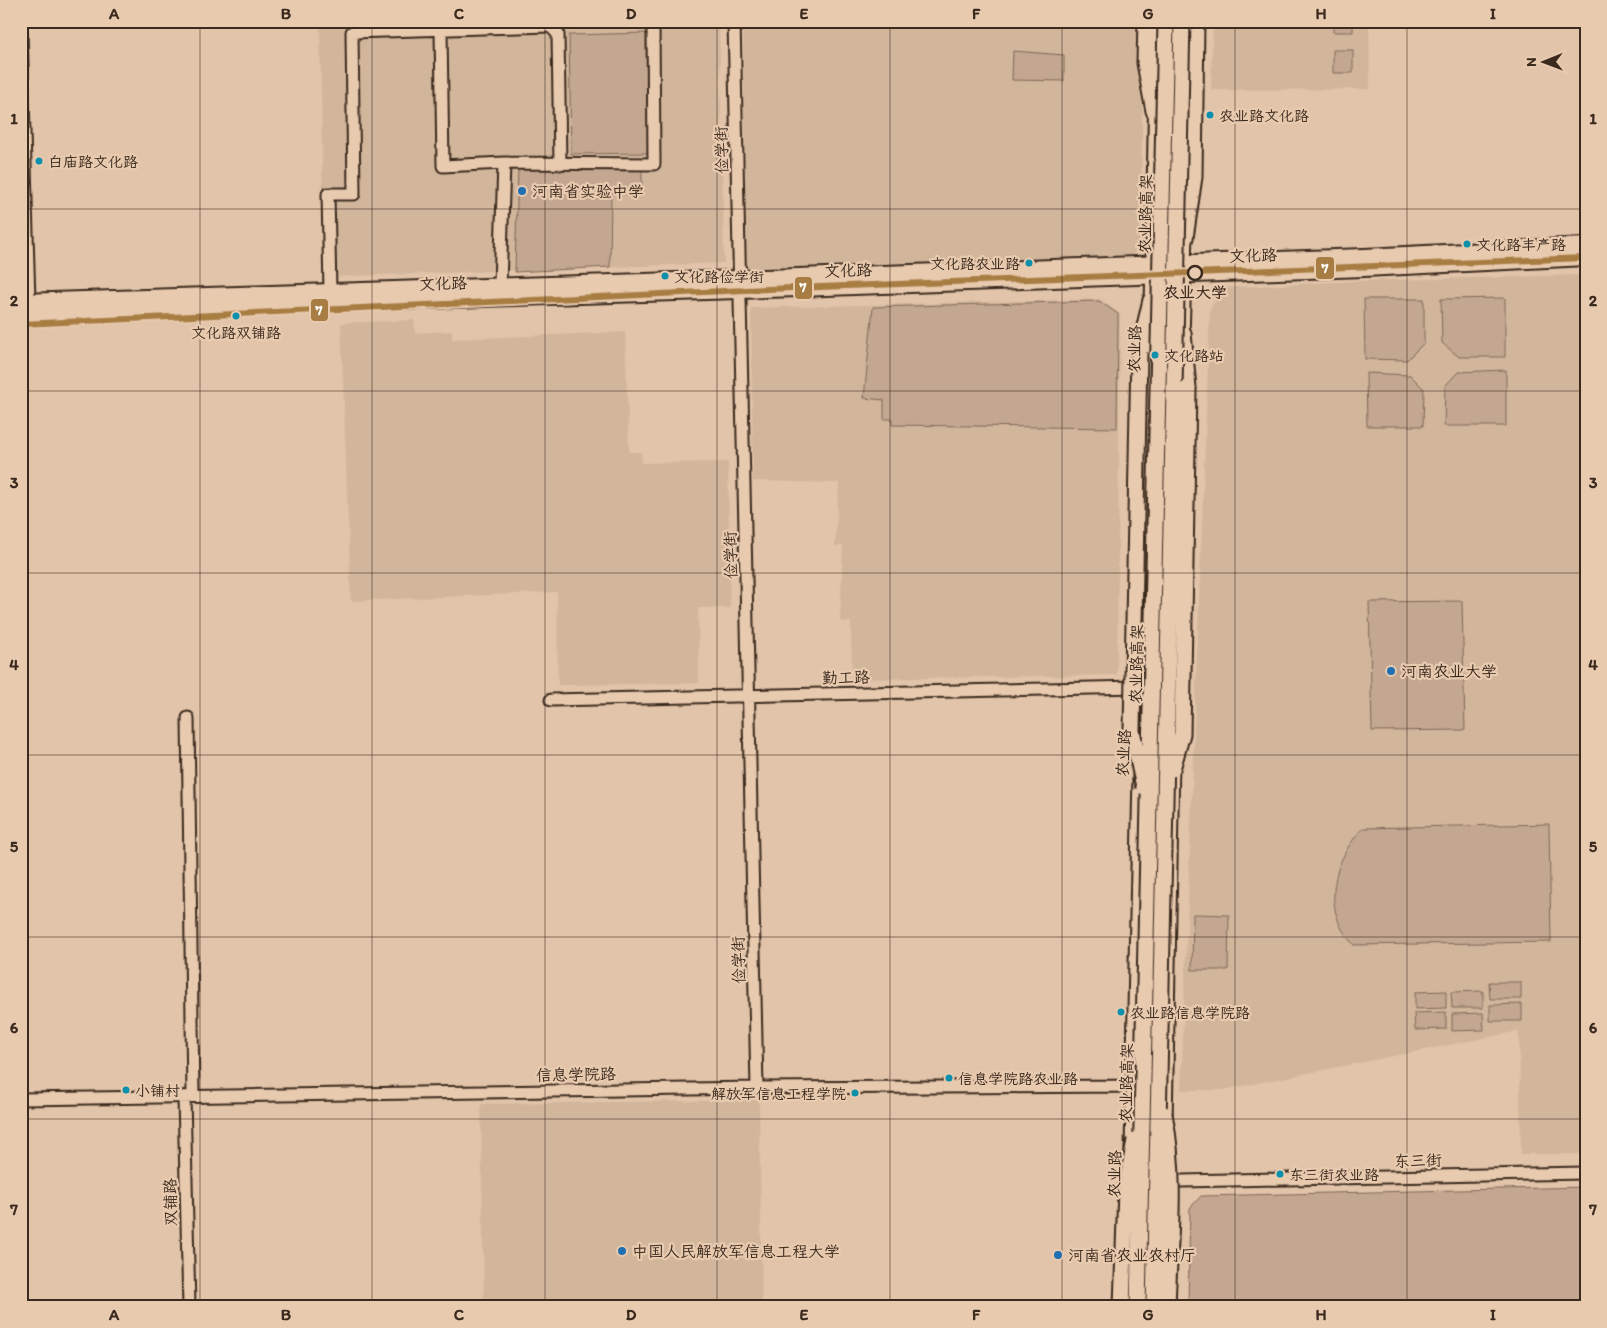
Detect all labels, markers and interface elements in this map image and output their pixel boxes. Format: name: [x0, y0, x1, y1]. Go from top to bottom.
text: A: [108, 4, 120, 23]
text: B: [281, 4, 292, 23]
text: C: [454, 4, 465, 23]
text: D: [626, 4, 637, 23]
text: E: [800, 4, 809, 23]
text: F: [972, 4, 981, 23]
text: G: [1142, 4, 1154, 23]
text: H: [1315, 4, 1327, 23]
text: I: [1490, 4, 1496, 23]
north arrow: [1520, 38, 1570, 88]
text: N: [1523, 57, 1540, 67]
place label: 农业路文化路: [1219, 107, 1309, 125]
text: 1: [10, 109, 18, 128]
text: 1: [1589, 109, 1597, 128]
marker: 农业路文化路: [1205, 110, 1215, 120]
street label: 俭学街: [712, 126, 731, 174]
place label: 白庙路文化路: [48, 153, 138, 171]
marker: 白庙路文化路: [34, 156, 44, 166]
street label: 农业路高架: [1135, 174, 1156, 254]
place label: 河南省实验中学: [532, 182, 644, 201]
marker: 河南省实验中学: [516, 185, 528, 197]
place label: 文化路丰产路: [1476, 236, 1566, 254]
marker: 文化路丰产路: [1462, 239, 1472, 249]
street label: 文化路: [1229, 245, 1277, 266]
place label: 文化路农业路: [930, 255, 1020, 273]
line badge: 7: [1315, 256, 1335, 280]
marker: 文化路农业路: [1024, 258, 1034, 268]
street label: 文化路: [824, 260, 872, 281]
text: 7: [1321, 260, 1329, 277]
marker: 农业大学: [1187, 265, 1203, 281]
place label: 文化路俭学街: [674, 268, 764, 286]
marker: 文化路俭学街: [660, 271, 670, 281]
street label: 文化路: [419, 273, 467, 294]
line badge: 7: [794, 276, 813, 300]
text: 7: [799, 279, 807, 296]
place label: 农业大学: [1163, 283, 1227, 302]
text: 2: [10, 291, 19, 310]
text: 2: [1589, 291, 1598, 310]
line badge: 7: [310, 298, 329, 322]
text: 7: [315, 302, 323, 319]
marker: 文化路双铺路: [231, 311, 241, 321]
place label: 文化路双铺路: [191, 324, 281, 342]
street label: 农业路: [1125, 325, 1144, 373]
place label: 文化路站: [1164, 347, 1224, 365]
marker: 文化路站: [1150, 350, 1160, 360]
text: 3: [10, 473, 19, 492]
text: 3: [1589, 473, 1598, 492]
street label: 俭学街: [721, 531, 740, 579]
street label: 农业路高架: [1126, 624, 1147, 704]
text: 4: [9, 655, 19, 674]
text: 4: [1588, 655, 1598, 674]
place label: 河南农业大学: [1401, 662, 1497, 681]
marker: 河南农业大学: [1385, 665, 1397, 677]
street label: 勤工路: [822, 668, 870, 687]
street label: 农业路: [1113, 729, 1134, 777]
text: 5: [10, 837, 19, 856]
text: 5: [1589, 837, 1598, 856]
street label: 俭学街: [729, 936, 748, 984]
place label: 农业路信息学院路: [1130, 1004, 1250, 1022]
marker: 农业路信息学院路: [1116, 1007, 1126, 1017]
text: 6: [10, 1018, 19, 1037]
text: 6: [1589, 1018, 1598, 1037]
street label: 农业路高架: [1116, 1043, 1137, 1123]
street label: 信息学院路: [536, 1064, 616, 1085]
place label: 信息学院路农业路: [958, 1070, 1078, 1088]
marker: 信息学院路农业路: [944, 1073, 954, 1083]
place label: 小铺村: [135, 1082, 180, 1100]
marker: 小铺村: [121, 1085, 131, 1095]
place label: 解放军信息工程学院: [711, 1085, 846, 1103]
marker: 解放军信息工程学院: [850, 1088, 860, 1098]
street label: 农业路: [1105, 1150, 1124, 1198]
street label: 东三街: [1394, 1151, 1442, 1170]
place label: 东三街农业路: [1289, 1166, 1379, 1184]
marker: 东三街农业路: [1275, 1169, 1285, 1179]
street label: 双铺路: [161, 1178, 180, 1226]
text: 7: [9, 1200, 18, 1219]
text: 7: [1588, 1200, 1597, 1219]
place label: 中国人民解放军信息工程大学: [632, 1242, 840, 1261]
marker: 中国人民解放军信息工程大学: [616, 1245, 628, 1257]
place label: 河南省农业农村厅: [1068, 1246, 1196, 1265]
marker: 河南省农业农村厅: [1052, 1249, 1064, 1261]
text: A: [108, 1305, 120, 1324]
text: B: [281, 1305, 292, 1324]
text: C: [454, 1305, 465, 1324]
text: D: [626, 1305, 637, 1324]
text: E: [800, 1305, 809, 1324]
text: F: [972, 1305, 981, 1324]
text: G: [1142, 1305, 1154, 1324]
text: H: [1315, 1305, 1327, 1324]
text: I: [1490, 1305, 1496, 1324]

